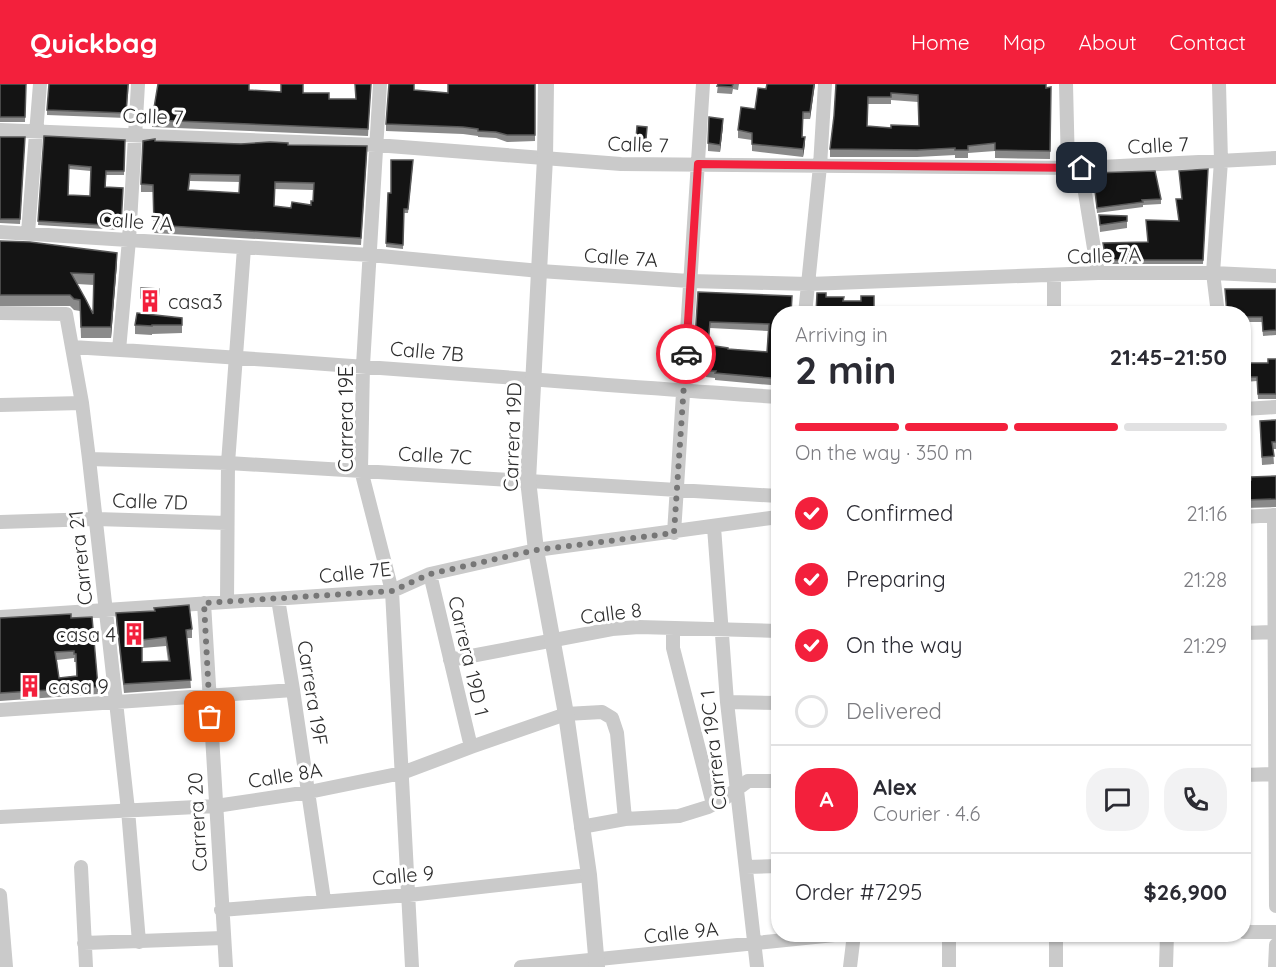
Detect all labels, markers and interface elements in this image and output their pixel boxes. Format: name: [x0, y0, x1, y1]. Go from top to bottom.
text: Quickbag: [30, 25, 158, 60]
text: Home: [911, 29, 970, 55]
text: Map: [1003, 29, 1046, 55]
text: About: [1079, 29, 1137, 55]
text: Contact: [1170, 29, 1246, 55]
street label: Calle 7: [122, 102, 184, 130]
street label: Calle 7: [607, 130, 669, 158]
street label: Calle 7: [1127, 131, 1189, 159]
pin: [1056, 142, 1107, 193]
icon: home: [1065, 151, 1098, 184]
street label: Calle 7A: [98, 206, 174, 236]
street label: Calle 7A: [1067, 241, 1142, 269]
street label: Calle 7A: [583, 242, 659, 272]
building icon: casa3: [137, 288, 163, 314]
place label: casa3: [168, 289, 223, 314]
text: Arriving in: [795, 322, 888, 347]
courier: [656, 324, 716, 384]
street label: Calle 7B: [389, 335, 465, 367]
icon: car: [670, 338, 703, 371]
text: 21:45–21:50: [1110, 343, 1227, 371]
text: 2 min: [795, 345, 897, 394]
street label: Carrera 19E: [333, 366, 358, 472]
street label: Carrera 19D: [498, 382, 526, 492]
text: On the way · 350 m: [795, 440, 973, 465]
street label: Calle 7C: [397, 441, 473, 469]
street label: Calle 7D: [112, 487, 188, 515]
icon: check: [795, 497, 828, 530]
text: Confirmed: [846, 499, 953, 527]
text: 21:16: [1187, 501, 1227, 526]
street label: Carrera 21: [63, 509, 97, 607]
street label: Calle 7E: [318, 556, 392, 588]
icon: check: [795, 563, 828, 596]
text: Preparing: [846, 565, 946, 593]
text: 21:28: [1183, 567, 1227, 592]
street label: Carrera 19D 1: [443, 594, 495, 718]
street label: Calle 8: [579, 597, 643, 629]
building icon: casa 4: [121, 621, 147, 647]
place label: casa 4: [56, 622, 116, 647]
icon: check: [795, 629, 828, 662]
text: On the way: [846, 631, 962, 659]
text: 21:29: [1183, 633, 1227, 658]
street label: Carrera 19F: [292, 639, 334, 747]
building icon: casa 9: [17, 673, 43, 699]
place label: casa 9: [48, 674, 109, 699]
street label: Carrera 19C 1: [694, 689, 732, 811]
pin: [184, 691, 235, 742]
text: Delivered: [846, 697, 942, 725]
icon: bag: [193, 700, 226, 733]
street label: Calle 8A: [246, 757, 324, 793]
button: chat: [1086, 768, 1149, 831]
button: phone: [1164, 768, 1227, 831]
street label: Carrera 20: [182, 772, 212, 872]
text: Alex: [873, 773, 916, 801]
text: A: [819, 785, 834, 813]
text: Courier · 4.6: [873, 801, 980, 826]
street label: Calle 9: [371, 860, 435, 890]
text: Order #7295: [795, 878, 922, 906]
text: $26,900: [1144, 878, 1227, 906]
street label: Calle 9A: [642, 916, 720, 948]

